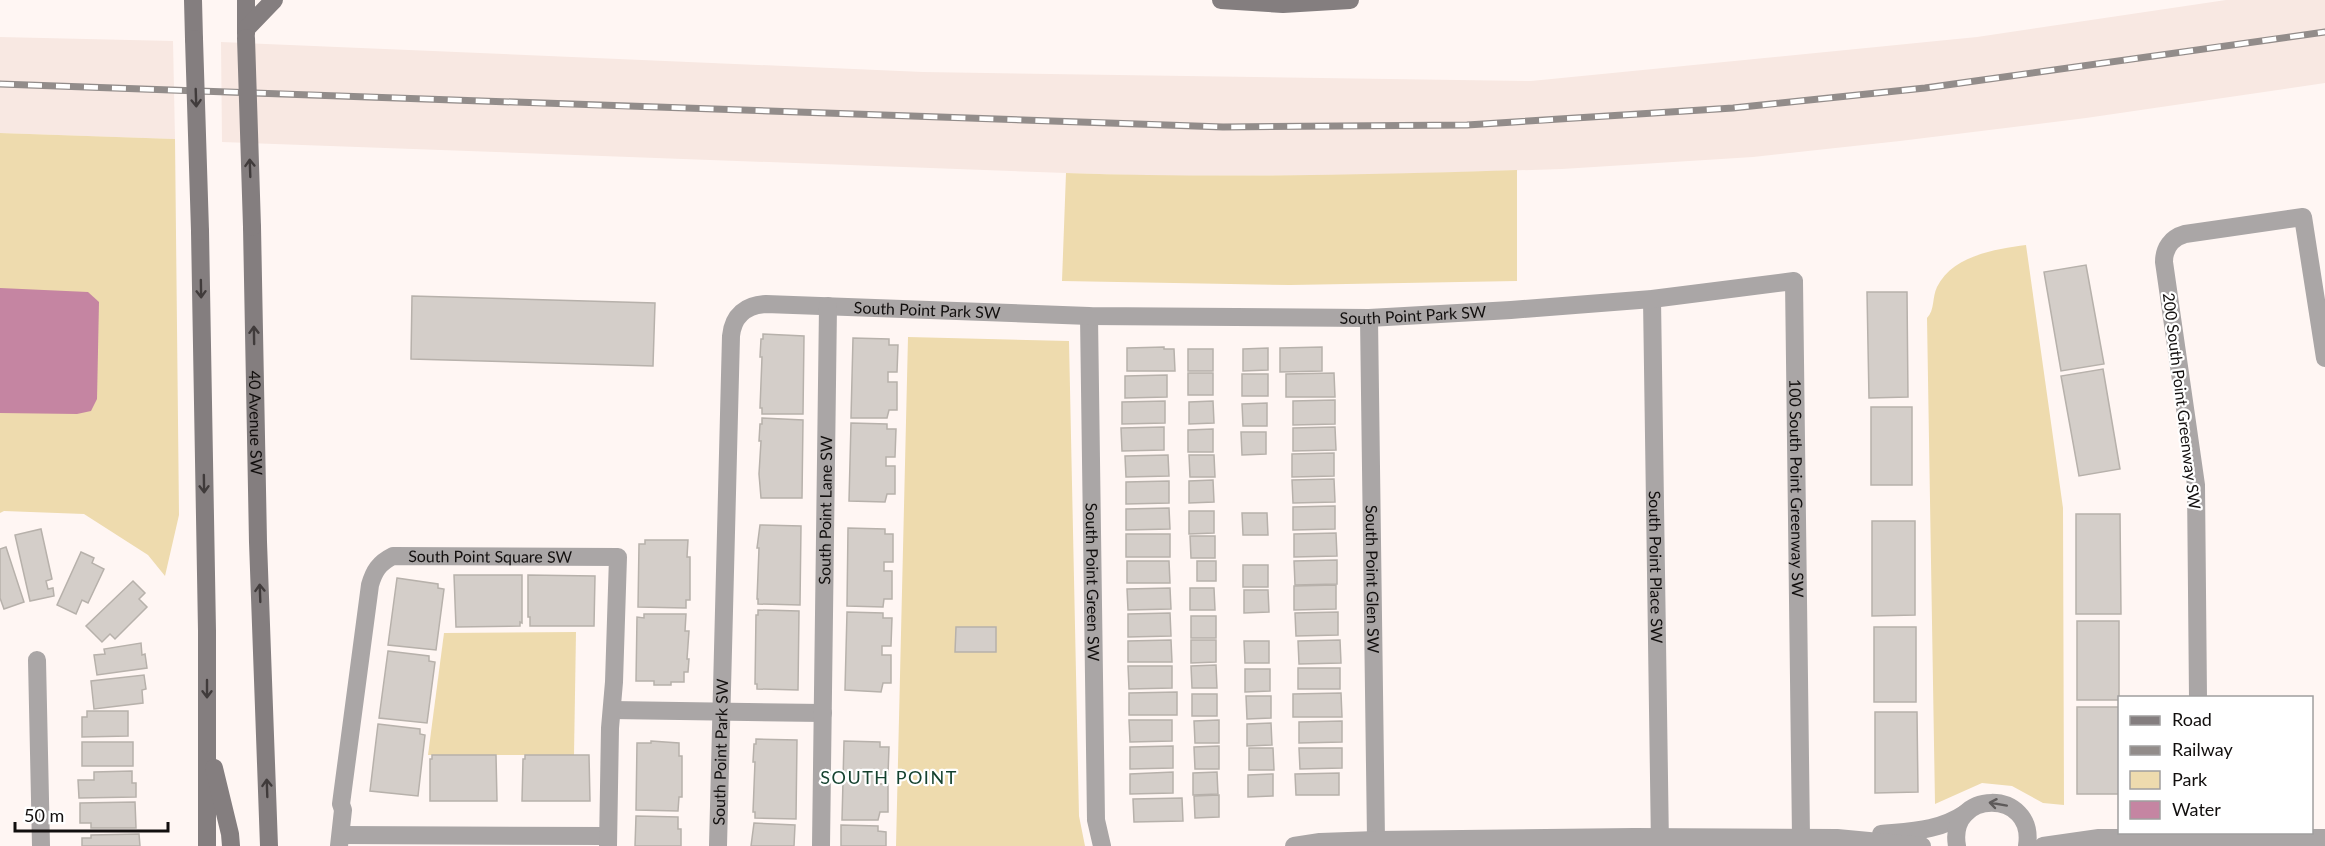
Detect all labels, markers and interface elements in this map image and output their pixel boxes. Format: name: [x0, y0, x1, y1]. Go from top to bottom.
one-way arrow: [190, 87, 202, 107]
one-way arrow: [245, 159, 256, 179]
one-way arrow: [195, 279, 207, 299]
street label: 200 South Point Greenway SW: [2160, 291, 2205, 511]
street label: South Point Park SW: [853, 297, 1001, 322]
street label: South Point Park SW: [1340, 301, 1487, 327]
one-way arrow: [248, 325, 260, 345]
street label: 40 Avenue SW: [246, 371, 267, 476]
street label: 100 South Point Greenway SW: [1786, 379, 1808, 598]
street label: South Point Lane SW: [814, 435, 835, 585]
one-way arrow: [199, 474, 210, 494]
street label: South Point Place SW: [1646, 490, 1667, 644]
street label: South Point Green SW: [1083, 503, 1104, 662]
street label: South Point Glen SW: [1363, 505, 1383, 654]
street label: South Point Square SW: [408, 546, 573, 566]
one-way arrow: [254, 583, 265, 603]
street label: South Point Park SW: [709, 678, 731, 826]
one-way arrow: [201, 679, 213, 699]
legend: [2118, 696, 2313, 834]
text: Road: [2172, 708, 2212, 730]
text: Railway: [2172, 738, 2233, 760]
district label: SOUTH POINT: [820, 766, 958, 788]
text: Park: [2172, 768, 2208, 790]
one-way arrow: [261, 778, 273, 798]
scale bar: [15, 795, 168, 833]
one-way arrow: [1989, 798, 2008, 809]
text: Water: [2172, 798, 2221, 820]
text: 50 m: [24, 804, 64, 826]

